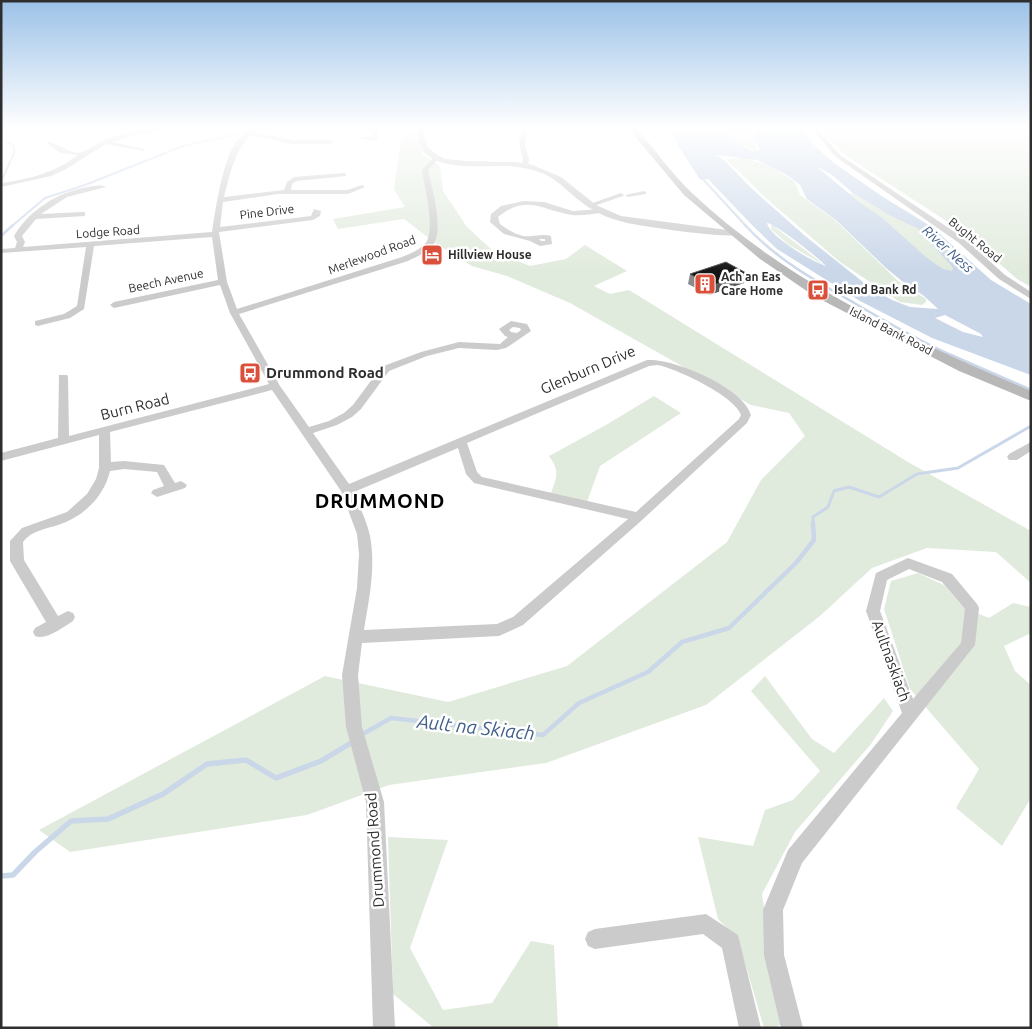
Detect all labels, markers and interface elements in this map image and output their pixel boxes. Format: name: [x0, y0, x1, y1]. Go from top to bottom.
street label: Pine Drive: [239, 202, 295, 221]
street label: Bught Road: [947, 215, 1004, 265]
water label: River Ness: [919, 222, 977, 276]
street label: Lodge Road: [76, 223, 140, 240]
street label: Merlewood Road: [326, 233, 417, 276]
hotel icon: Hillview House: [420, 243, 444, 267]
place label: Hillview House: [448, 248, 532, 261]
street label: Beech Avenue: [127, 266, 205, 295]
place label: Ach an Eas Care Home: [721, 270, 783, 297]
building icon: Ach an Eas Care Home: [693, 272, 717, 296]
bus stop icon: Island Bank Rd: [806, 278, 830, 302]
place label: Island Bank Rd: [834, 283, 917, 296]
street label: Island Bank Road: [848, 304, 935, 357]
street label: Glenburn Drive: [538, 342, 638, 397]
bus stop icon: Drummond Road: [238, 361, 262, 385]
place label: Drummond Road: [266, 364, 384, 381]
street label: Burn Road: [99, 390, 171, 423]
district label: DRUMMOND: [315, 489, 445, 512]
street label: Aultnaskiach: [869, 618, 914, 704]
water label: Ault na Skiach: [415, 710, 536, 744]
street label: Drummond Road: [362, 792, 387, 908]

